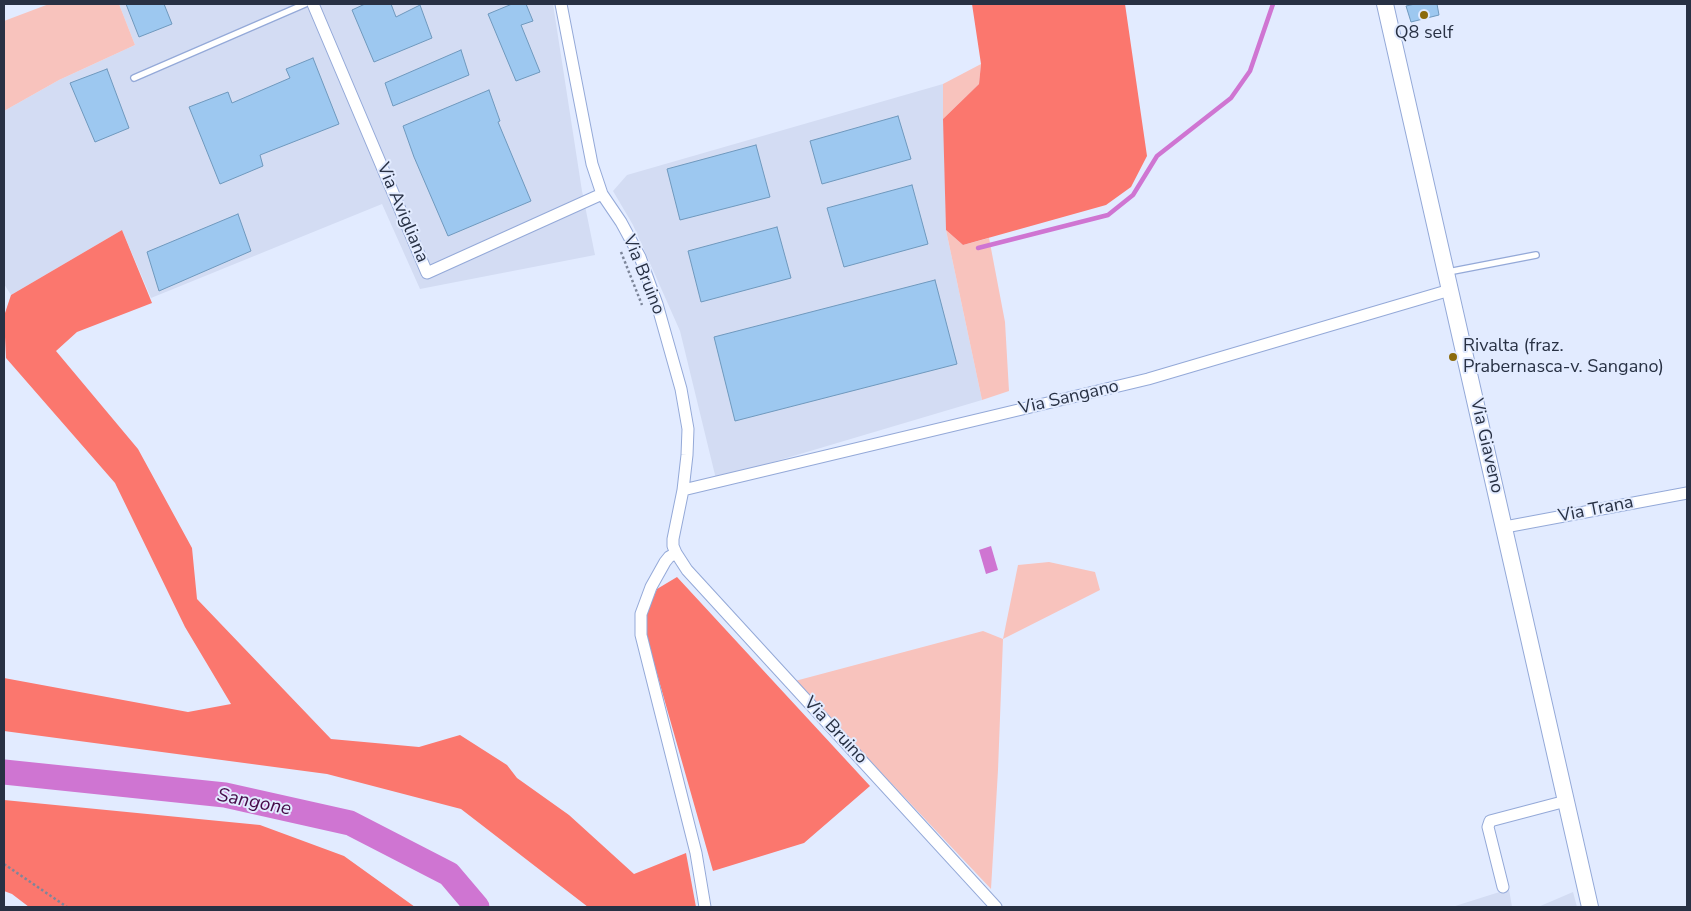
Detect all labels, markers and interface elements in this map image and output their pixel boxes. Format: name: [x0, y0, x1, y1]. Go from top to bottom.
marker: Q8 self: [1418, 9, 1430, 21]
place label: Q8 self: [1395, 23, 1453, 45]
street label: Via Avigliana: [371, 160, 433, 266]
street label: Via Bruino: [617, 232, 669, 318]
place label: Rivalta (fraz. Prabernasca-v. Sangano): [1463, 336, 1664, 378]
marker: Rivalta (fraz. Prabernasca-v. Sangano): [1447, 351, 1459, 363]
street label: Via Sangano: [1017, 376, 1121, 420]
street label: Via Giaveno: [1465, 397, 1507, 495]
street label: Via Trana: [1557, 492, 1635, 528]
street label: Via Bruino: [799, 693, 871, 769]
water label: Sangone: [215, 785, 293, 821]

